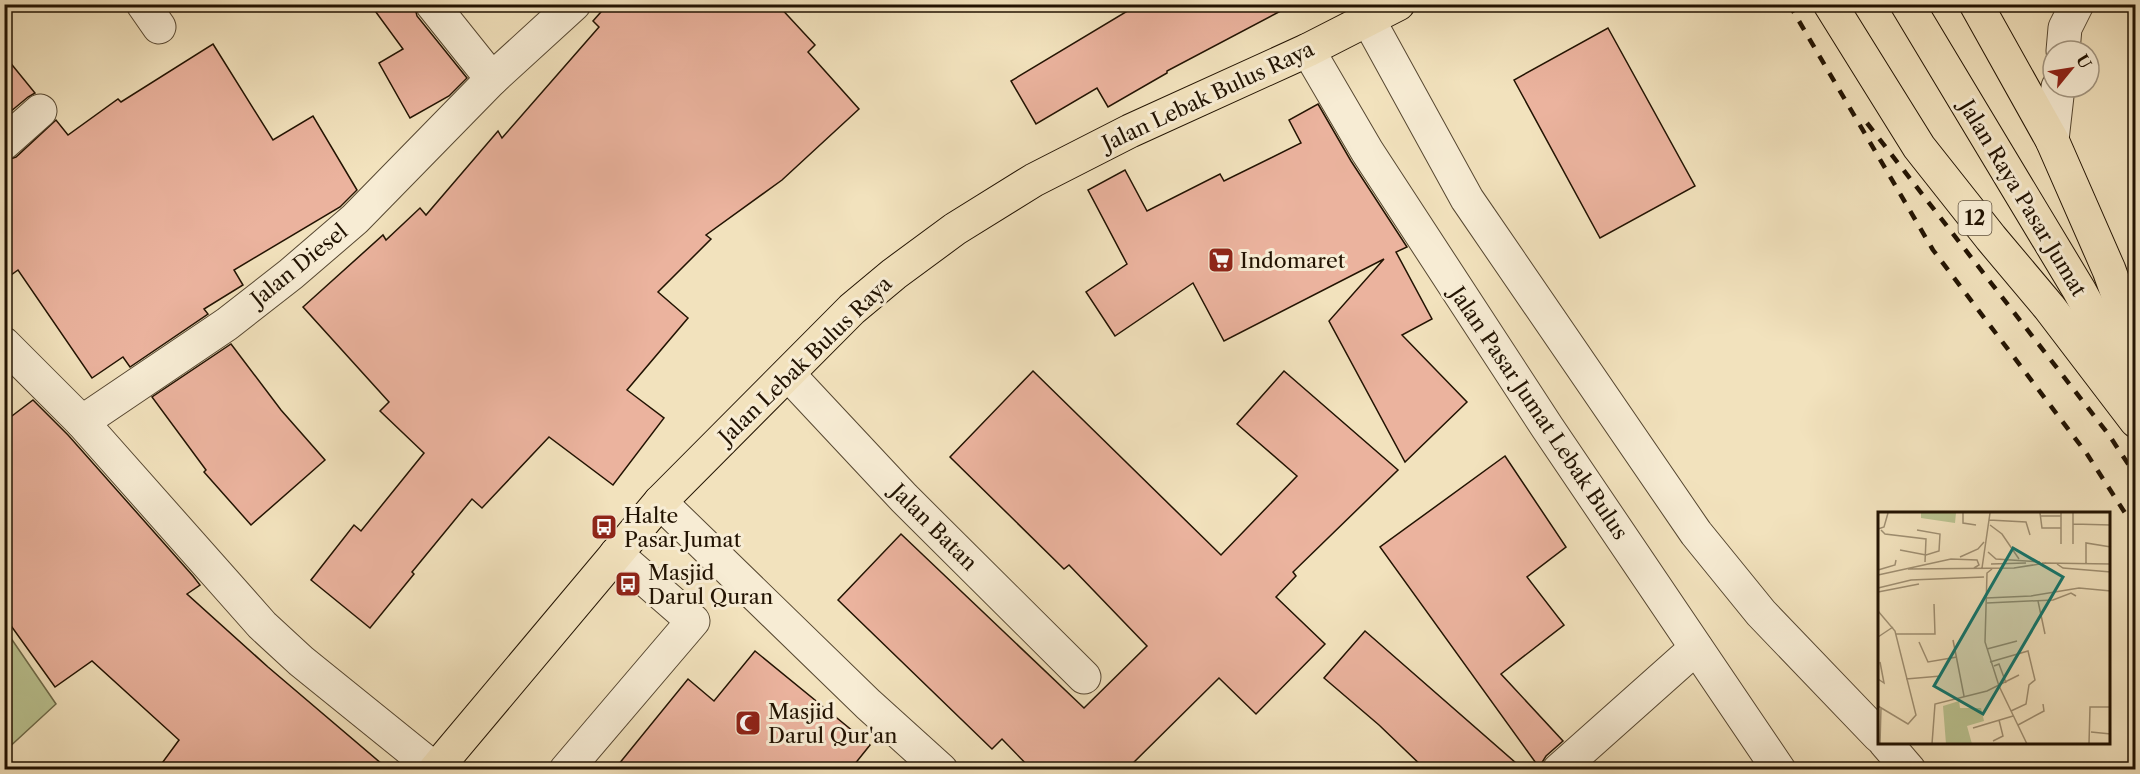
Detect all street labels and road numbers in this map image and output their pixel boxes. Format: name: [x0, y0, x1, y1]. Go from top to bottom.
street label: Jalan Lebak Bulus Raya: [1096, 36, 1319, 157]
street label: Jalan Raya Pasar Jumat: [1953, 93, 2092, 301]
road number: 12: [1958, 201, 1992, 235]
street label: Jalan Diesel: [243, 219, 352, 313]
street label: Jalan Lebak Bulus Raya: [711, 270, 897, 451]
street label: Jalan Pasar Jumat Lebak Bulus: [1443, 279, 1633, 544]
street label: Jalan Batan: [884, 477, 982, 575]

